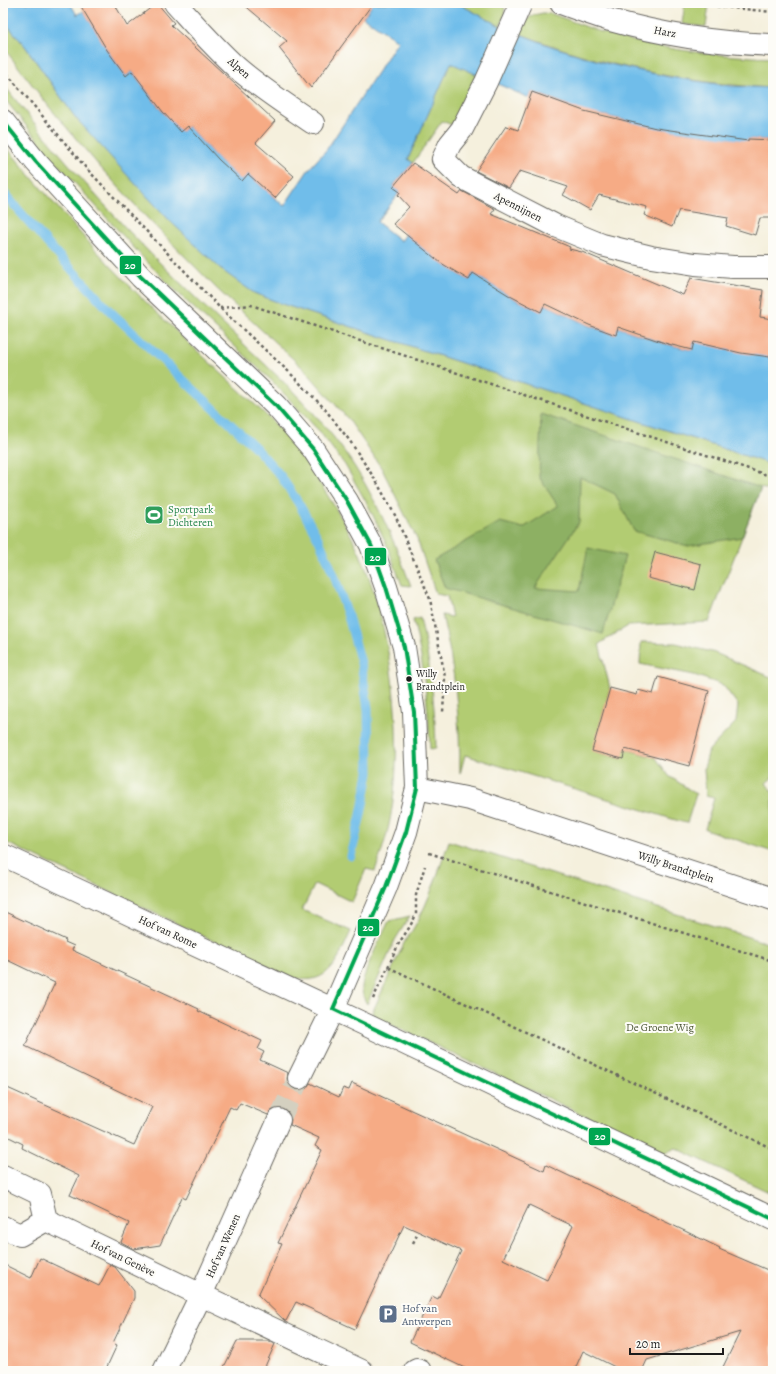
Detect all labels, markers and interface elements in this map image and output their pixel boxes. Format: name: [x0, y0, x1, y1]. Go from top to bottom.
street label: Harz: [653, 22, 677, 42]
street label: Alpen: [224, 53, 254, 82]
street label: Apennijnen: [491, 188, 545, 225]
line badge: 20: [119, 255, 142, 275]
text: 20: [125, 258, 136, 273]
place label: Sportpark Dichteren: [168, 502, 214, 530]
sports icon: Sportpark Dichteren: [143, 504, 165, 526]
line badge: 20: [364, 547, 387, 566]
text: 20: [370, 550, 381, 565]
place label: Willy Brandtplein: [415, 667, 465, 694]
marker: Willy Brandtplein: [404, 674, 414, 684]
street label: Willy Brandtplein: [635, 847, 716, 886]
street label: Hof van Rome: [136, 912, 200, 952]
line badge: 20: [357, 918, 380, 937]
text: 20: [363, 920, 374, 935]
park label: De Groene Wig: [626, 1020, 694, 1035]
line badge: 20: [588, 1127, 611, 1146]
text: 20: [595, 1129, 606, 1144]
street label: Hof van Wenen: [202, 1212, 244, 1280]
street label: Hof van Genève: [88, 1236, 158, 1280]
place label: Hof van Antwerpen: [401, 1301, 451, 1329]
parking icon: Hof van Antwerpen: [377, 1303, 399, 1325]
scale bar: [630, 1330, 723, 1356]
text: 20 m: [636, 1336, 660, 1352]

